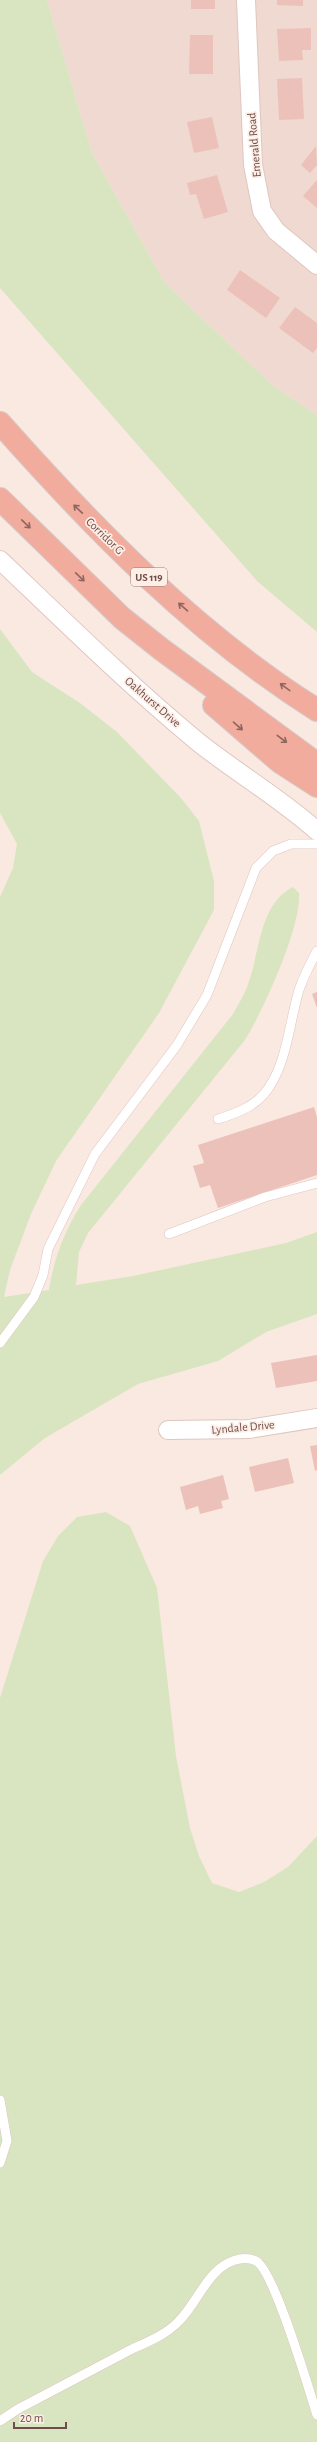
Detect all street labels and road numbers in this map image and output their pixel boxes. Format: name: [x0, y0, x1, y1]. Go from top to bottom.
street label: Emerald Road: [245, 112, 263, 178]
street label: Corridor G: [84, 515, 126, 557]
road number: US 119: [131, 568, 167, 586]
street label: Oakhurst Drive: [123, 675, 183, 729]
street label: Lyndale Drive: [211, 1418, 275, 1437]

